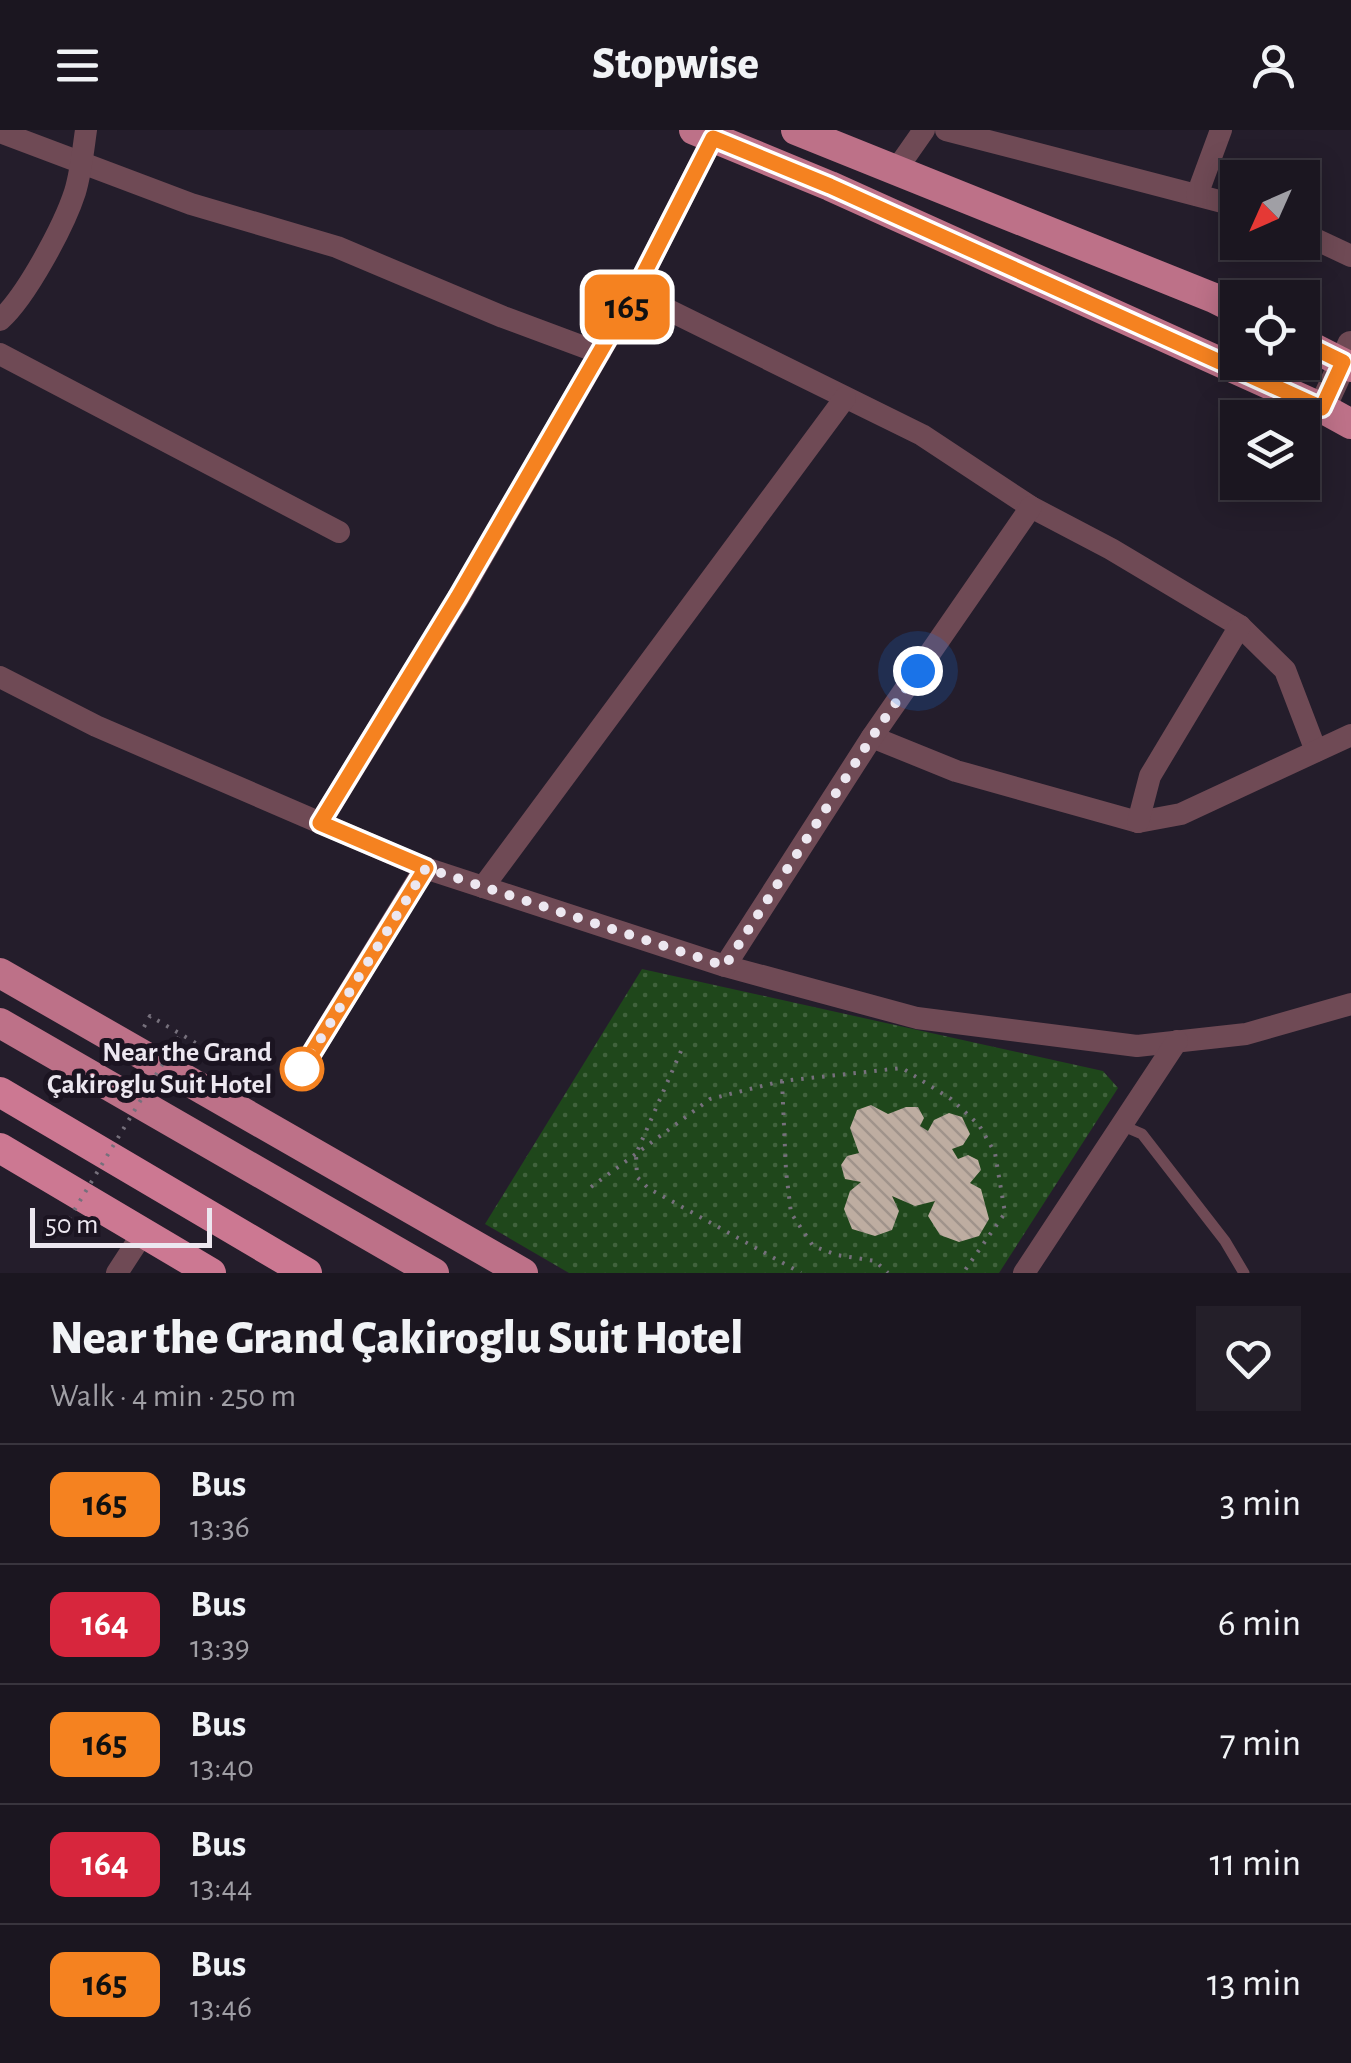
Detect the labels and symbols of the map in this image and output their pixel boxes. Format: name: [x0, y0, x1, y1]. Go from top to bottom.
north arrow: [1220, 160, 1320, 260]
line badge: 165: [570, 274, 684, 340]
your location: [893, 646, 943, 696]
place label: Near the Grand Çakiroglu Suit Hotel: [47, 1039, 272, 1099]
marker: Near the Grand Çakiroglu Suit Hotel: [281, 1048, 323, 1090]
scale bar: [30, 1203, 212, 1248]

